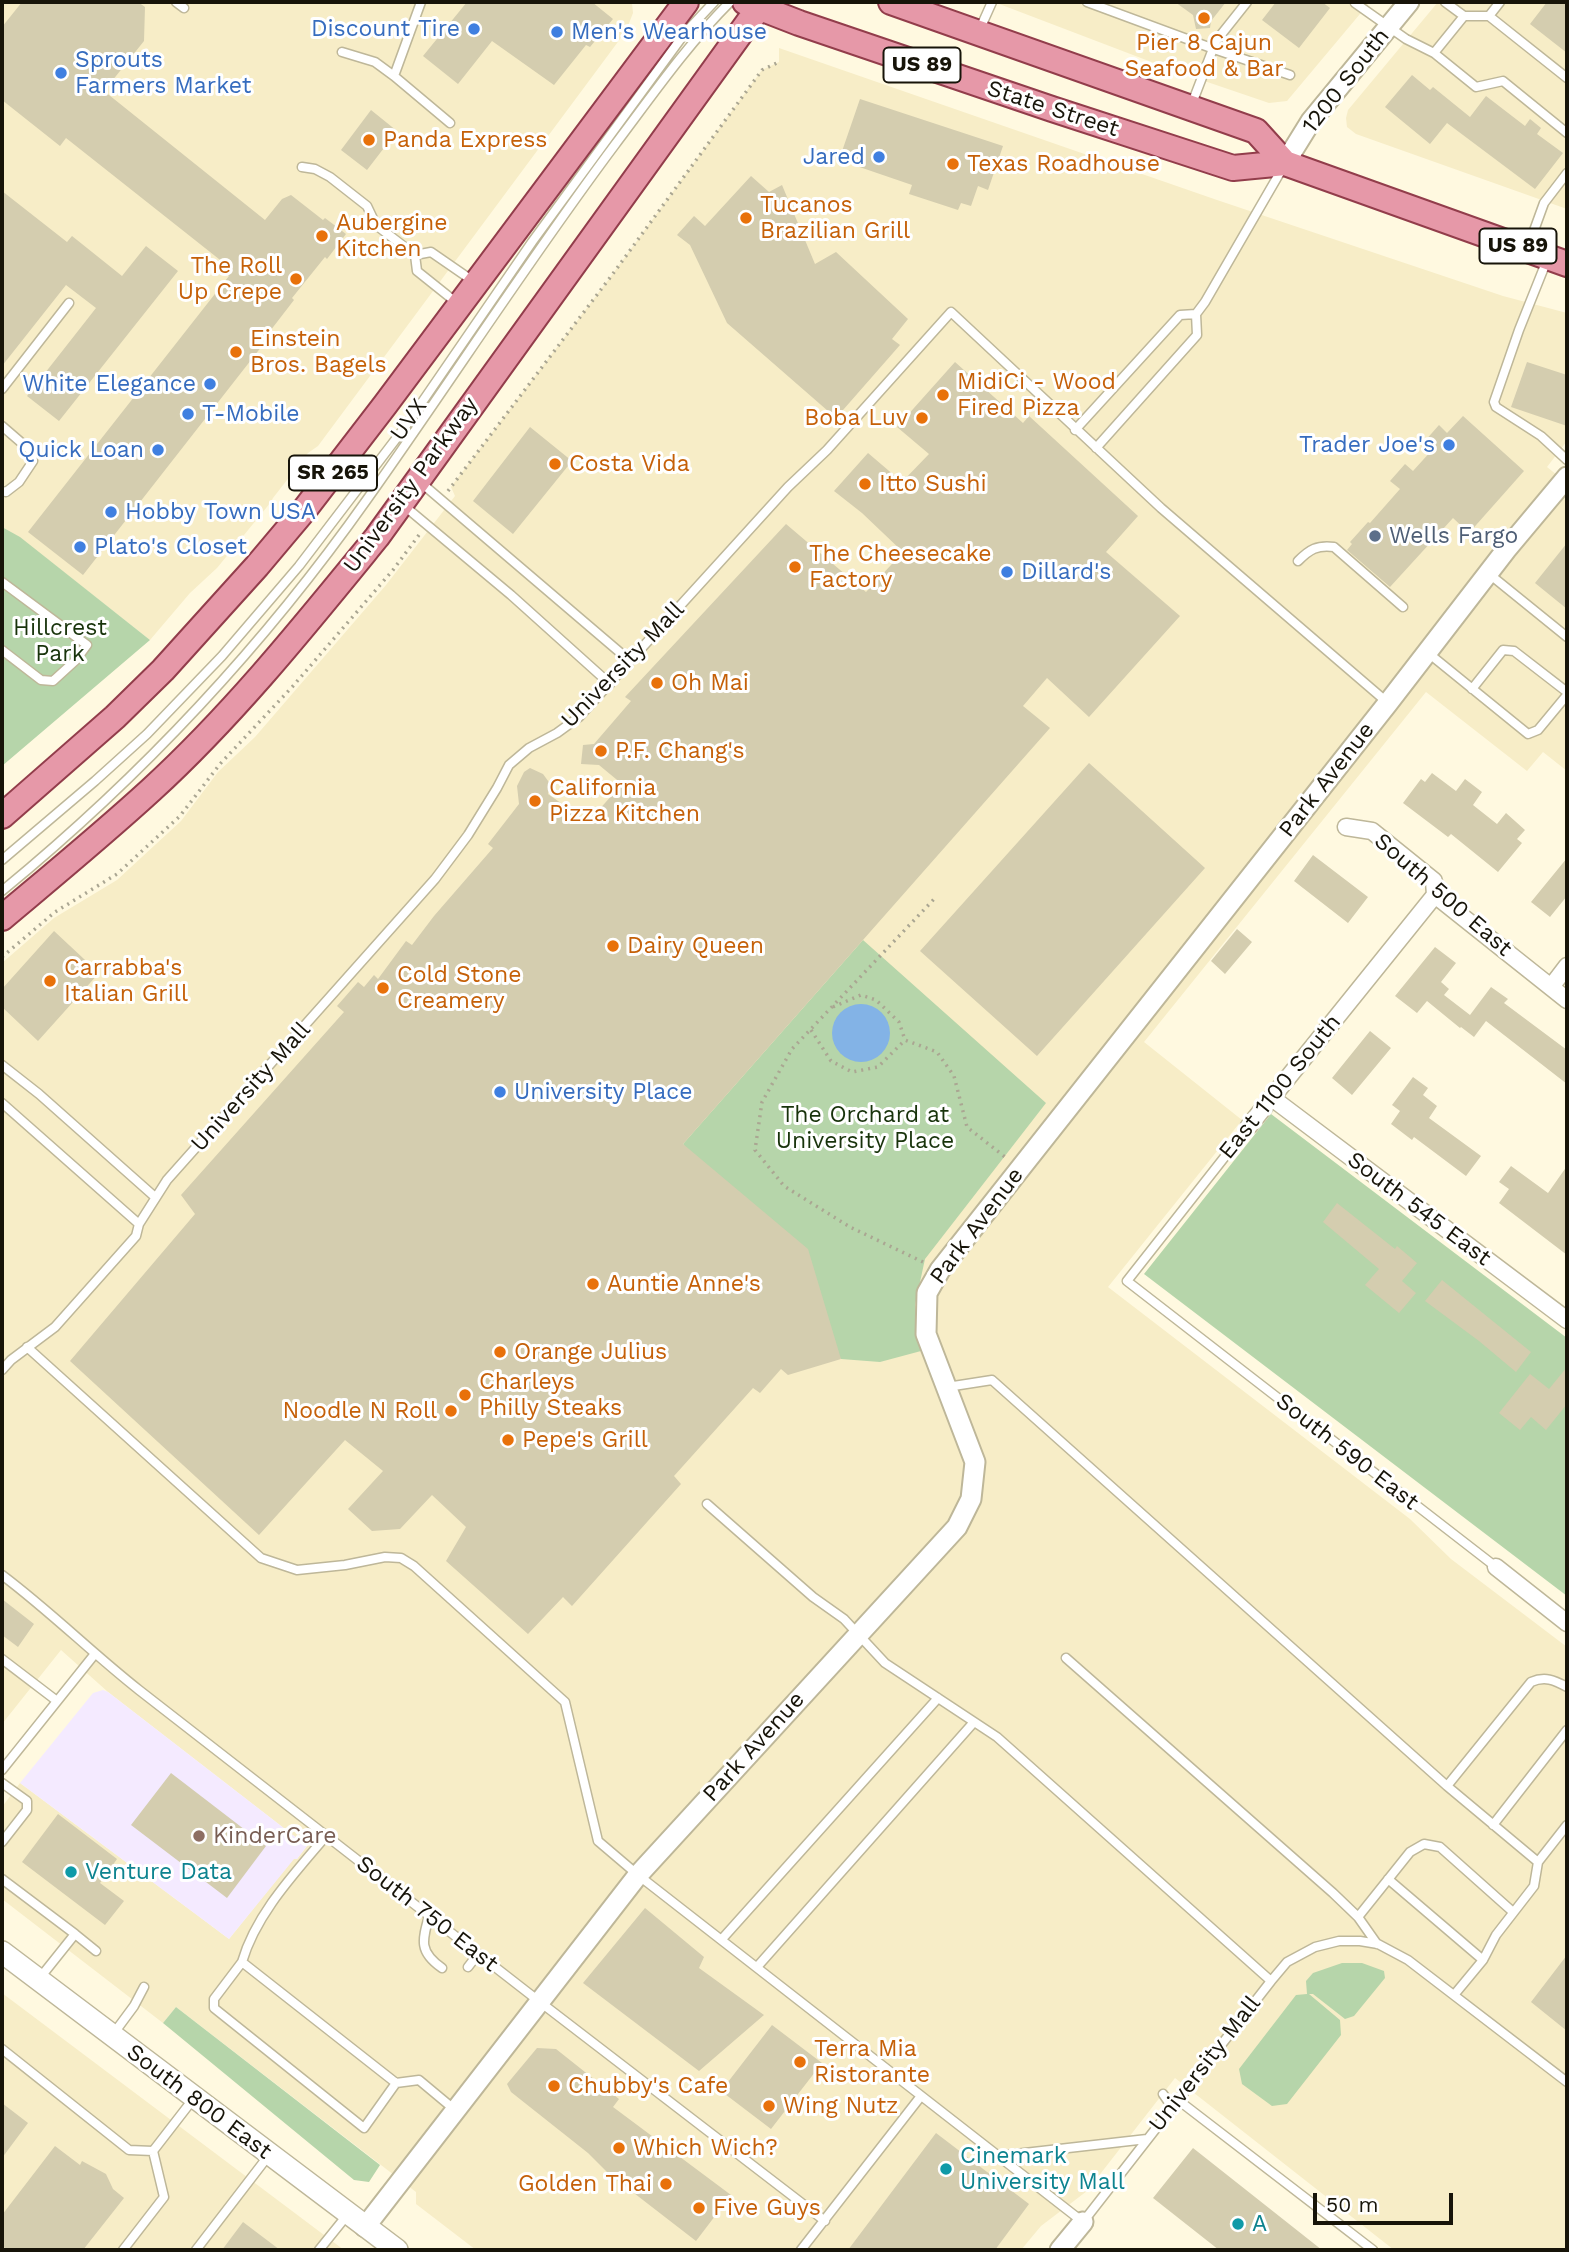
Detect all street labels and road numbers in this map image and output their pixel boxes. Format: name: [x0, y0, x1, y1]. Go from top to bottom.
street label: 1200 South: [1297, 23, 1395, 139]
road number: US 89: [884, 48, 960, 82]
street label: State Street: [984, 75, 1122, 143]
road number: US 89: [1480, 229, 1556, 264]
street label: University Parkway: [338, 392, 484, 578]
street label: UVX: [385, 394, 433, 446]
road number: SR 265: [289, 456, 377, 490]
street label: University Mall: [556, 596, 690, 734]
street label: Park Avenue: [1273, 717, 1381, 843]
street label: South 500 East: [1368, 828, 1518, 962]
street label: East 1100 South: [1213, 1009, 1347, 1165]
street label: University Mall: [186, 1017, 316, 1157]
street label: South 545 East: [1342, 1146, 1496, 1272]
street label: Park Avenue: [924, 1162, 1030, 1290]
street label: South 590 East: [1270, 1388, 1424, 1516]
street label: Park Avenue: [697, 1686, 811, 1808]
street label: South 750 East: [351, 1850, 503, 1978]
street label: University Mall: [1143, 1991, 1267, 2137]
street label: South 800 East: [121, 2038, 277, 2166]

